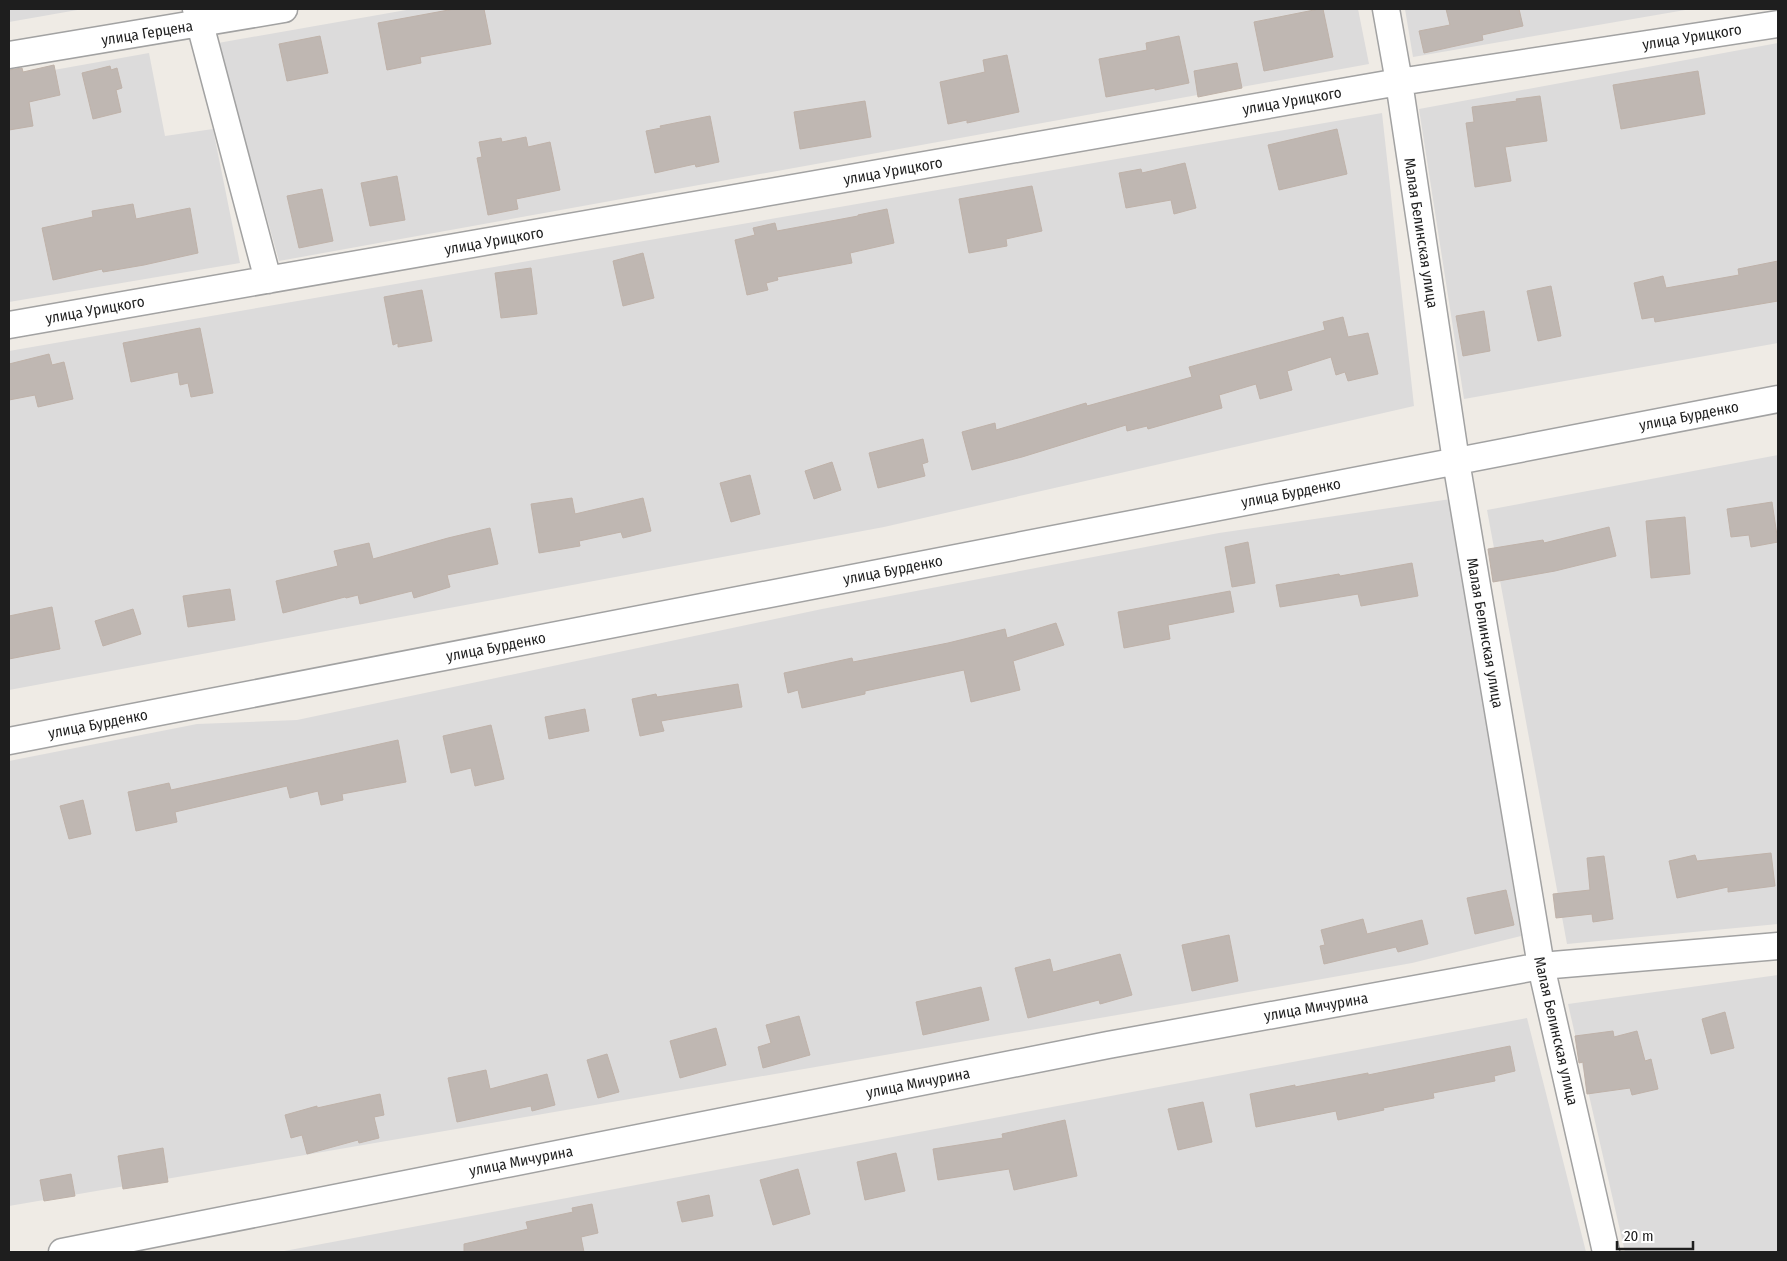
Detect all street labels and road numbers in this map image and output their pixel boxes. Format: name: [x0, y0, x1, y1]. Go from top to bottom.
street label: улица Герцена: [100, 17, 194, 49]
street label: улица Урицкого: [1641, 20, 1743, 54]
street label: улица Урицкого: [1241, 83, 1343, 119]
street label: улица Урицкого: [842, 153, 944, 189]
street label: Малая Белинская улица: [1400, 156, 1442, 310]
street label: улица Урицкого: [443, 223, 545, 259]
street label: улица Урицкого: [44, 292, 146, 328]
street label: улица Бурденко: [1638, 397, 1740, 434]
street label: улица Бурденко: [1240, 474, 1342, 511]
street label: улица Бурденко: [842, 551, 944, 588]
street label: Малая Белинская улица: [1463, 557, 1507, 709]
street label: улица Бурденко: [445, 628, 547, 665]
street label: улица Бурденко: [47, 705, 149, 742]
street label: Малая Белинская улица: [1530, 955, 1582, 1107]
street label: улица Мичурина: [1263, 989, 1369, 1025]
street label: улица Мичурина: [865, 1064, 971, 1102]
street label: улица Мичурина: [468, 1142, 574, 1180]

